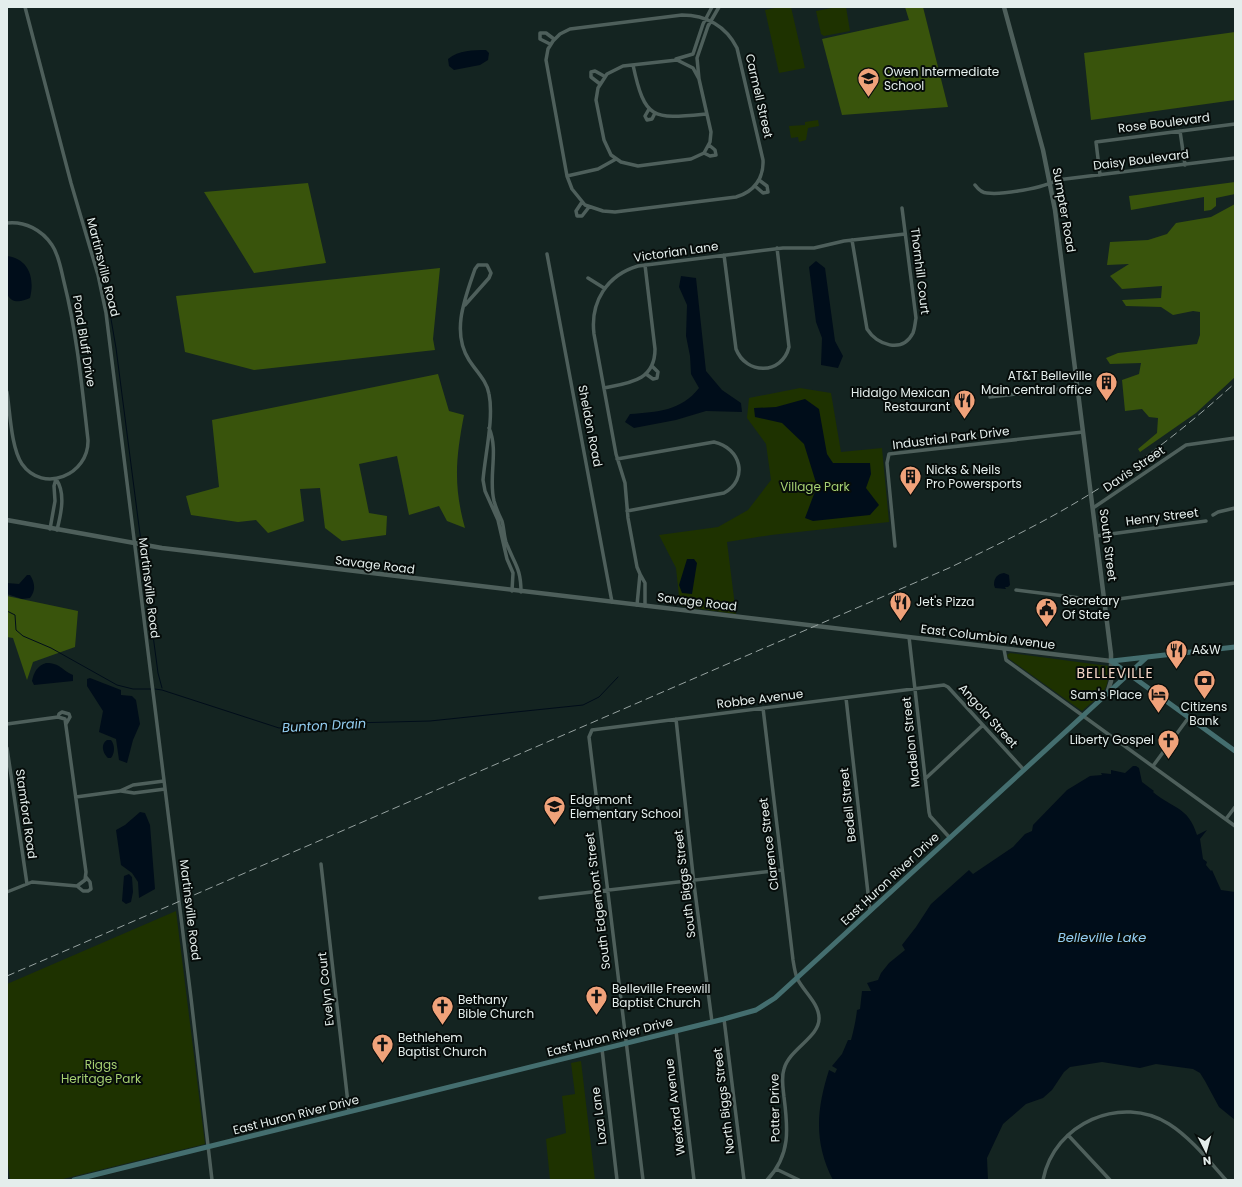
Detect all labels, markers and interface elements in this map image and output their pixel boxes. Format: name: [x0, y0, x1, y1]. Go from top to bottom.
street label: Carmell Street: [742, 52, 777, 140]
place label: Owen Intermediate School: [884, 63, 999, 94]
school or university icon: Owen Intermediate School: [855, 66, 881, 99]
street label: Rose Boulevard: [1117, 108, 1211, 137]
street label: Daisy Boulevard: [1092, 145, 1190, 174]
street label: Sumpter Road: [1049, 166, 1080, 254]
street label: Martinsville Road: [83, 216, 124, 318]
street label: Thornhill Court: [907, 227, 934, 315]
street label: Victorian Lane: [633, 237, 719, 266]
street label: Pond Bluff Drive: [69, 294, 100, 388]
place label: AT&T Belleville Main central office: [981, 367, 1092, 398]
building icon: AT&T Belleville Main central office: [1094, 370, 1120, 403]
street label: Sheldon Road: [574, 384, 607, 468]
place label: Hidalgo Mexican Restaurant: [851, 384, 950, 415]
restaurant icon: Hidalgo Mexican Restaurant: [952, 387, 978, 420]
street label: Industrial Park Drive: [891, 422, 1010, 453]
street label: Davis Street: [1100, 442, 1168, 495]
place label: Nicks & Neils Pro Powersports: [926, 461, 1022, 492]
building icon: Nicks & Neils Pro Powersports: [897, 464, 923, 497]
park label: Village Park: [780, 478, 851, 495]
street label: Henry Street: [1125, 504, 1199, 529]
street label: South Street: [1096, 508, 1121, 582]
street label: Martinsville Road: [135, 536, 164, 639]
street label: Savage Road: [334, 551, 416, 578]
street label: Savage Road: [656, 588, 738, 615]
restaurant icon: Jet's Pizza: [887, 589, 913, 622]
place label: Secretary Of State: [1062, 592, 1120, 623]
place label: Jet's Pizza: [916, 593, 974, 610]
public building icon: Secretary Of State: [1033, 595, 1059, 628]
street label: East Columbia Avenue: [920, 620, 1056, 653]
restaurant icon: A&W: [1164, 637, 1190, 670]
place label: A&W: [1192, 641, 1221, 658]
district label: BELLEVILLE: [1076, 663, 1154, 683]
bank icon: Citizens Bank: [1191, 667, 1217, 700]
street label: Angola Street: [955, 680, 1022, 751]
hotel icon: Sam's Place: [1145, 682, 1171, 715]
street label: Robbe Avenue: [716, 685, 804, 712]
place label: Sam's Place: [1070, 686, 1142, 703]
street label: Madelon Street: [897, 696, 924, 788]
place label: Citizens Bank: [1181, 698, 1227, 729]
water label: Bunton Drain: [281, 714, 367, 737]
church icon: Liberty Gospel: [1156, 727, 1182, 760]
place label: Liberty Gospel: [1070, 731, 1154, 748]
street label: Bedell Street: [835, 767, 860, 843]
street label: Stamford Road: [12, 768, 41, 860]
place label: Edgemont Elementary School: [570, 791, 681, 822]
school or university icon: Edgemont Elementary School: [541, 794, 567, 827]
street label: Clarence Street: [754, 797, 783, 891]
street label: East Huron River Drive: [837, 828, 943, 929]
street label: South Biggs Street: [669, 829, 700, 939]
street label: South Edgemont Street: [581, 832, 614, 971]
street label: Martinsville Road: [176, 858, 205, 961]
water label: Belleville Lake: [1058, 928, 1146, 947]
street label: Evelyn Court: [313, 951, 338, 1027]
place label: Belleville Freewill Baptist Church: [612, 980, 711, 1011]
church icon: Belleville Freewill Baptist Church: [583, 983, 609, 1016]
place label: Bethany Bible Church: [458, 991, 534, 1022]
church icon: Bethany Bible Church: [430, 994, 456, 1027]
street label: East Huron River Drive: [545, 1013, 675, 1060]
place label: Bethlehem Baptist Church: [398, 1029, 487, 1060]
church icon: Bethlehem Baptist Church: [370, 1032, 396, 1065]
street label: North Biggs Street: [709, 1047, 738, 1155]
park label: Riggs Heritage Park: [61, 1056, 142, 1087]
street label: Wexford Avenue: [660, 1058, 689, 1156]
street label: Potter Drive: [765, 1074, 784, 1142]
street label: Loza Lane: [587, 1086, 610, 1146]
street label: East Huron River Drive: [231, 1091, 361, 1138]
north arrow: [1186, 1131, 1226, 1171]
text: N: [1202, 1153, 1212, 1169]

